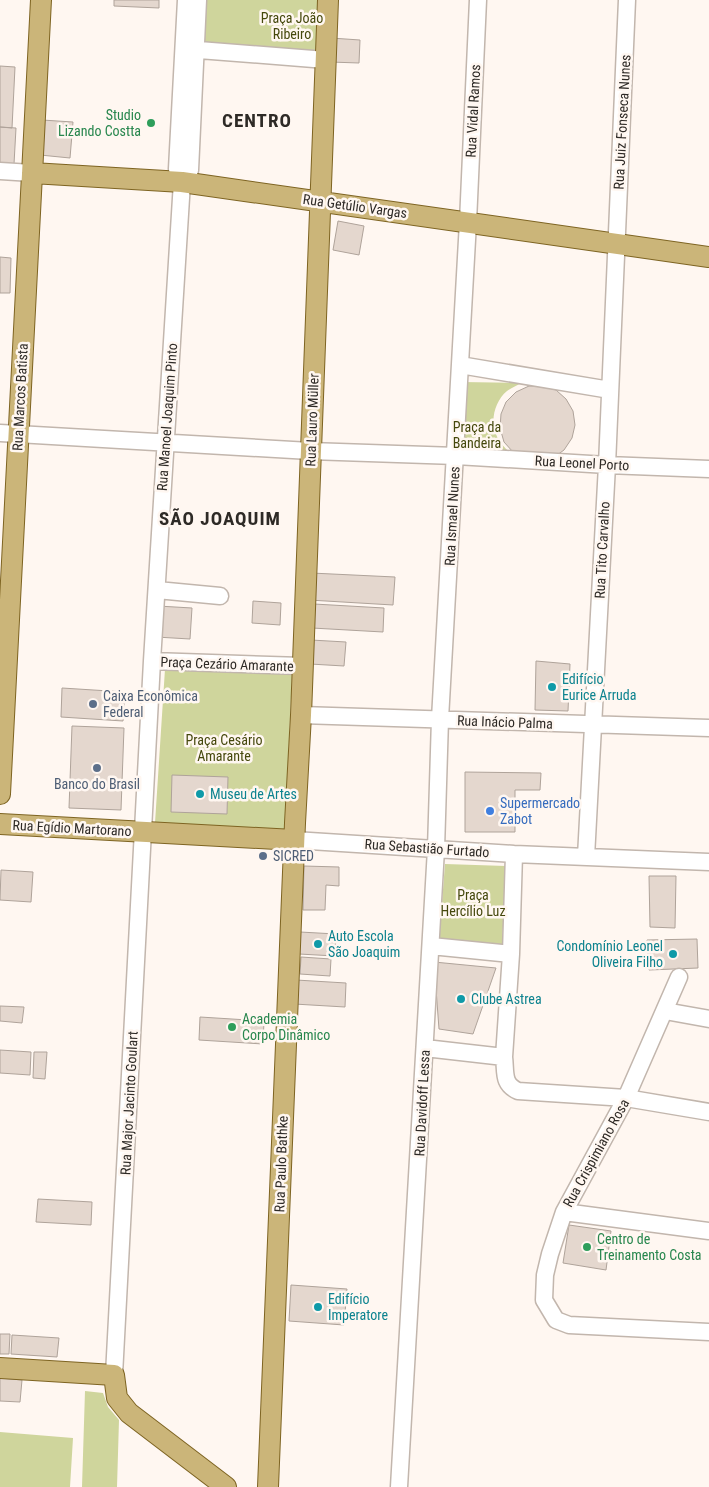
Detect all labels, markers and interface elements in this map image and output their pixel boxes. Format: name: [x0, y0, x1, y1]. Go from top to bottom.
park label: Praça João Ribeiro: [261, 10, 323, 42]
street label: Rua Juiz Fonseca Nunes: [610, 54, 634, 190]
street label: Rua Vidal Ramos: [463, 64, 483, 158]
place label: Studio Lizando Costta: [58, 107, 141, 139]
district label: CENTRO: [222, 109, 292, 132]
marker: Studio Lizando Costta: [145, 117, 157, 129]
street label: Rua Getúlio Vargas: [302, 191, 408, 221]
street label: Rua Marcos Batista: [9, 343, 31, 451]
street label: Rua Manoel Joaquim Pinto: [154, 343, 180, 491]
street label: Rua Lauro Müller: [302, 373, 322, 467]
park label: Praça da Bandeira: [453, 419, 501, 451]
street label: Rua Leonel Porto: [534, 453, 630, 473]
street label: Rua Ismael Nunes: [441, 466, 463, 566]
street label: Rua Tito Carvalho: [591, 501, 613, 599]
district label: SÃO JOAQUIM: [159, 507, 281, 530]
street label: Praça Cezário Amarante: [160, 654, 294, 674]
place label: Edifício Eurice Arruda: [562, 671, 636, 703]
marker: Edifício Eurice Arruda: [546, 681, 558, 693]
place label: Caixa Econômica Federal: [103, 688, 198, 720]
marker: Caixa Econômica Federal: [87, 698, 99, 710]
street label: Rua Inácio Palma: [457, 712, 553, 732]
park label: Praça Cesário Amarante: [186, 732, 262, 764]
marker: Banco do Brasil: [91, 762, 103, 774]
place label: Banco do Brasil: [54, 776, 140, 792]
place label: Museu de Artes: [210, 786, 297, 802]
marker: Museu de Artes: [194, 788, 206, 800]
place label: Supermercado Zabot: [500, 795, 580, 827]
marker: Supermercado Zabot: [484, 805, 496, 817]
street label: Rua Egídio Martorano: [12, 817, 132, 839]
street label: Rua Sebastião Furtado: [364, 836, 490, 860]
place label: SICRED: [273, 848, 314, 864]
marker: SICRED: [257, 850, 269, 862]
park label: Praça Hercílio Luz: [440, 887, 506, 919]
place label: Auto Escola São Joaquim: [328, 928, 400, 960]
marker: Auto Escola São Joaquim: [312, 938, 324, 950]
place label: Condomínio Leonel Oliveira Filho: [556, 938, 663, 970]
marker: Condomínio Leonel Oliveira Filho: [667, 948, 679, 960]
place label: Clube Astrea: [471, 991, 542, 1007]
marker: Clube Astrea: [455, 993, 467, 1005]
place label: Academia Corpo Dinâmico: [242, 1011, 330, 1043]
marker: Academia Corpo Dinâmico: [226, 1021, 238, 1033]
street label: Rua Major Jacinto Goulart: [117, 1031, 141, 1175]
street label: Rua Davidoff Lessa: [411, 1049, 433, 1157]
street label: Rua Crispimiano Rosa: [560, 1096, 632, 1210]
street label: Rua Paulo Bathke: [271, 1115, 291, 1213]
place label: Centro de Treinamento Costa: [597, 1231, 702, 1263]
marker: Centro de Treinamento Costa: [581, 1241, 593, 1253]
place label: Edifício Imperatore: [328, 1291, 388, 1323]
marker: Edifício Imperatore: [312, 1301, 324, 1313]

